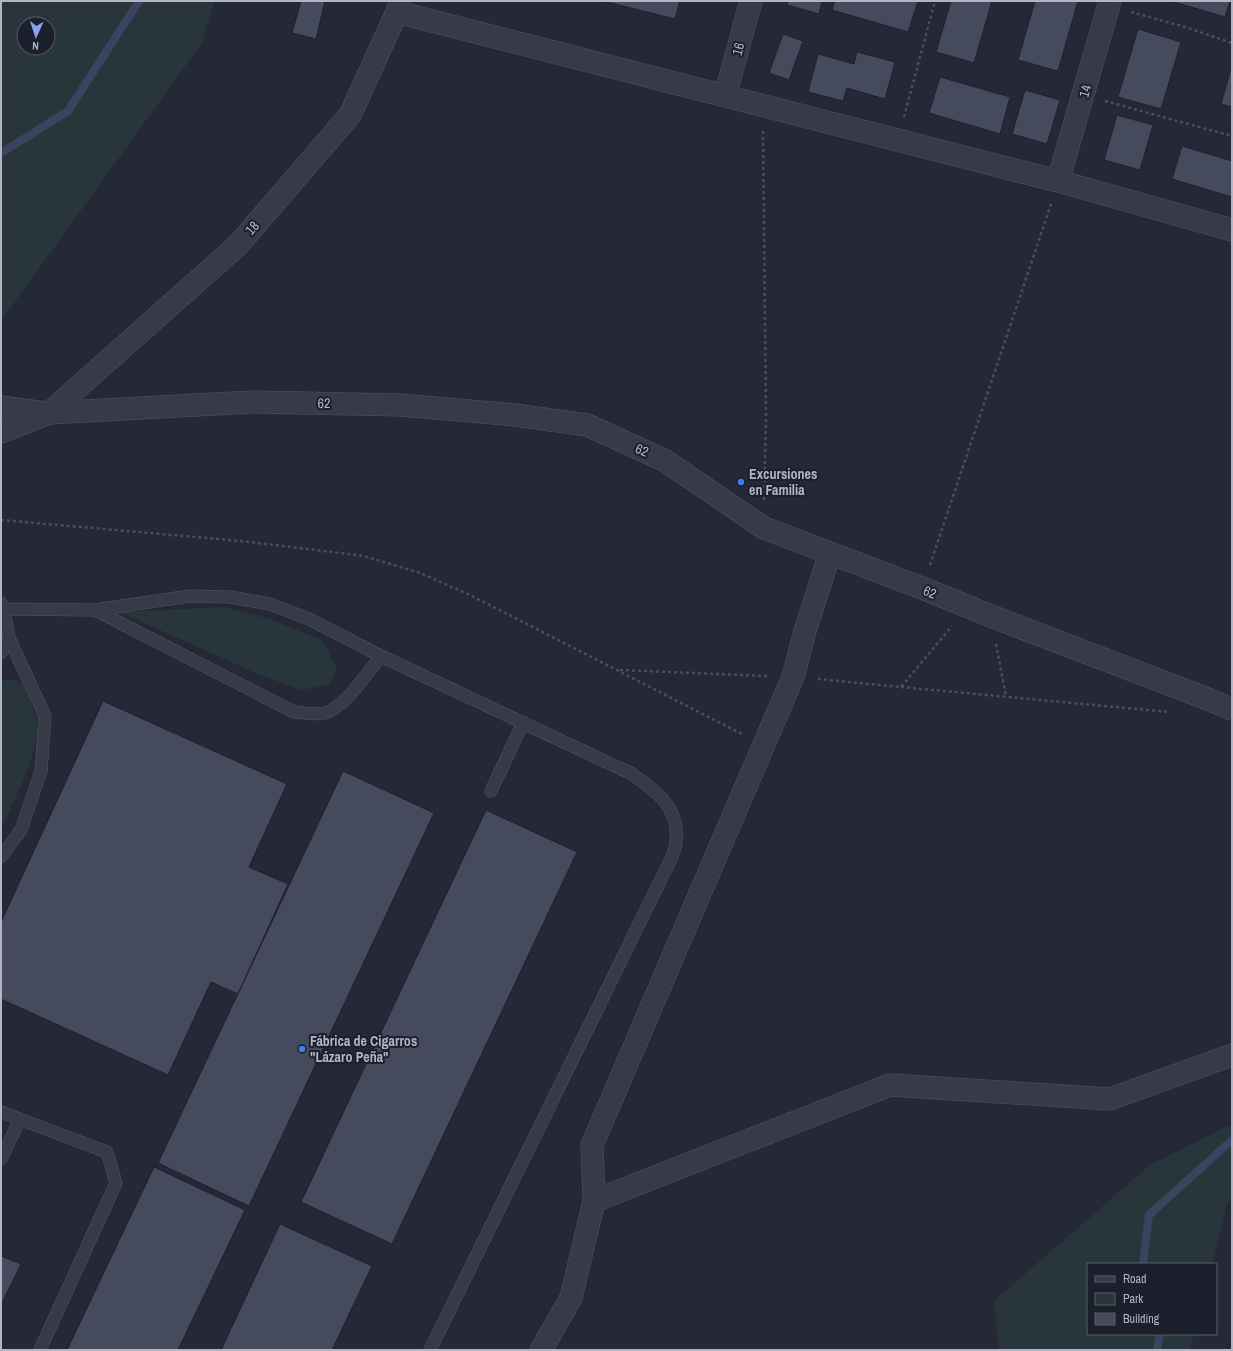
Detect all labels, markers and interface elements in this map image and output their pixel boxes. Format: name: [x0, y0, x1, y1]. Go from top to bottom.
north arrow: [16, 16, 56, 56]
text: N: [32, 39, 39, 53]
street label: 16: [728, 40, 748, 58]
street label: 14: [1075, 82, 1096, 100]
street label: 18: [241, 217, 263, 239]
street label: 62: [317, 394, 331, 412]
street label: 62: [633, 439, 651, 461]
place label: Excursiones en Familia: [749, 465, 817, 499]
marker: Excursiones en Familia: [736, 477, 746, 487]
street label: 62: [921, 581, 939, 603]
place label: Fábrica de Cigarros "Lázaro Peña": [310, 1032, 417, 1066]
marker: Fábrica de Cigarros "Lázaro Peña": [297, 1044, 307, 1054]
legend: [1087, 1263, 1217, 1335]
text: Road: [1123, 1271, 1147, 1287]
text: Park: [1123, 1291, 1143, 1307]
text: Building: [1123, 1311, 1160, 1327]

